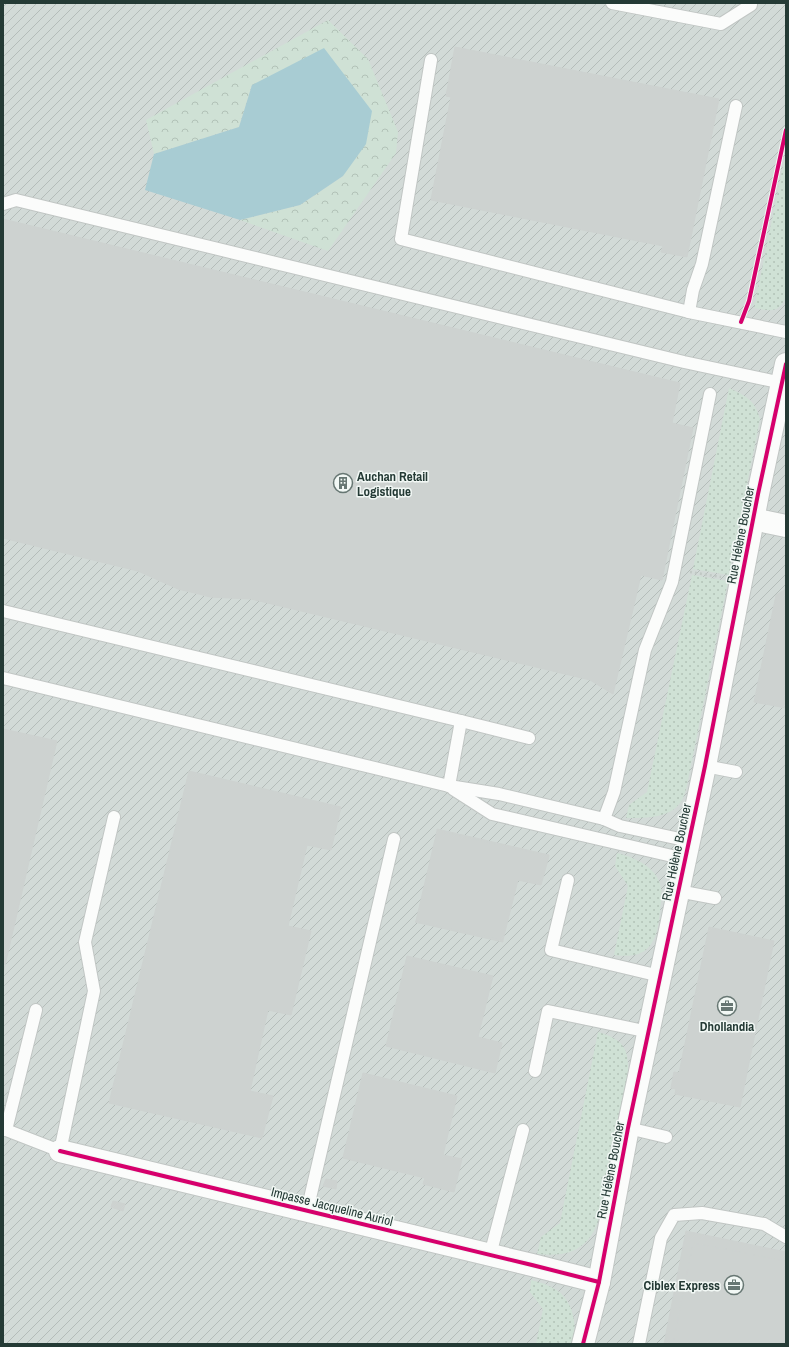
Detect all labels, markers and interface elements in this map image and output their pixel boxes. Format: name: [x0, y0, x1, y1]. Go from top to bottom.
place label: Auchan Retail Logistique: [357, 468, 428, 500]
building icon: Auchan Retail Logistique: [332, 472, 354, 494]
street label: Rue Hélène Boucher: [723, 484, 758, 585]
street label: Rue Hélène Boucher: [658, 802, 695, 902]
office icon: Dhollandia: [716, 995, 738, 1017]
place label: Dhollandia: [700, 1018, 754, 1035]
street label: Rue Hélène Boucher: [593, 1119, 628, 1220]
street label: Impasse Jacqueline Auriol: [269, 1183, 395, 1230]
office icon: Ciblex Express: [723, 1274, 745, 1296]
place label: Ciblex Express: [644, 1277, 720, 1294]

